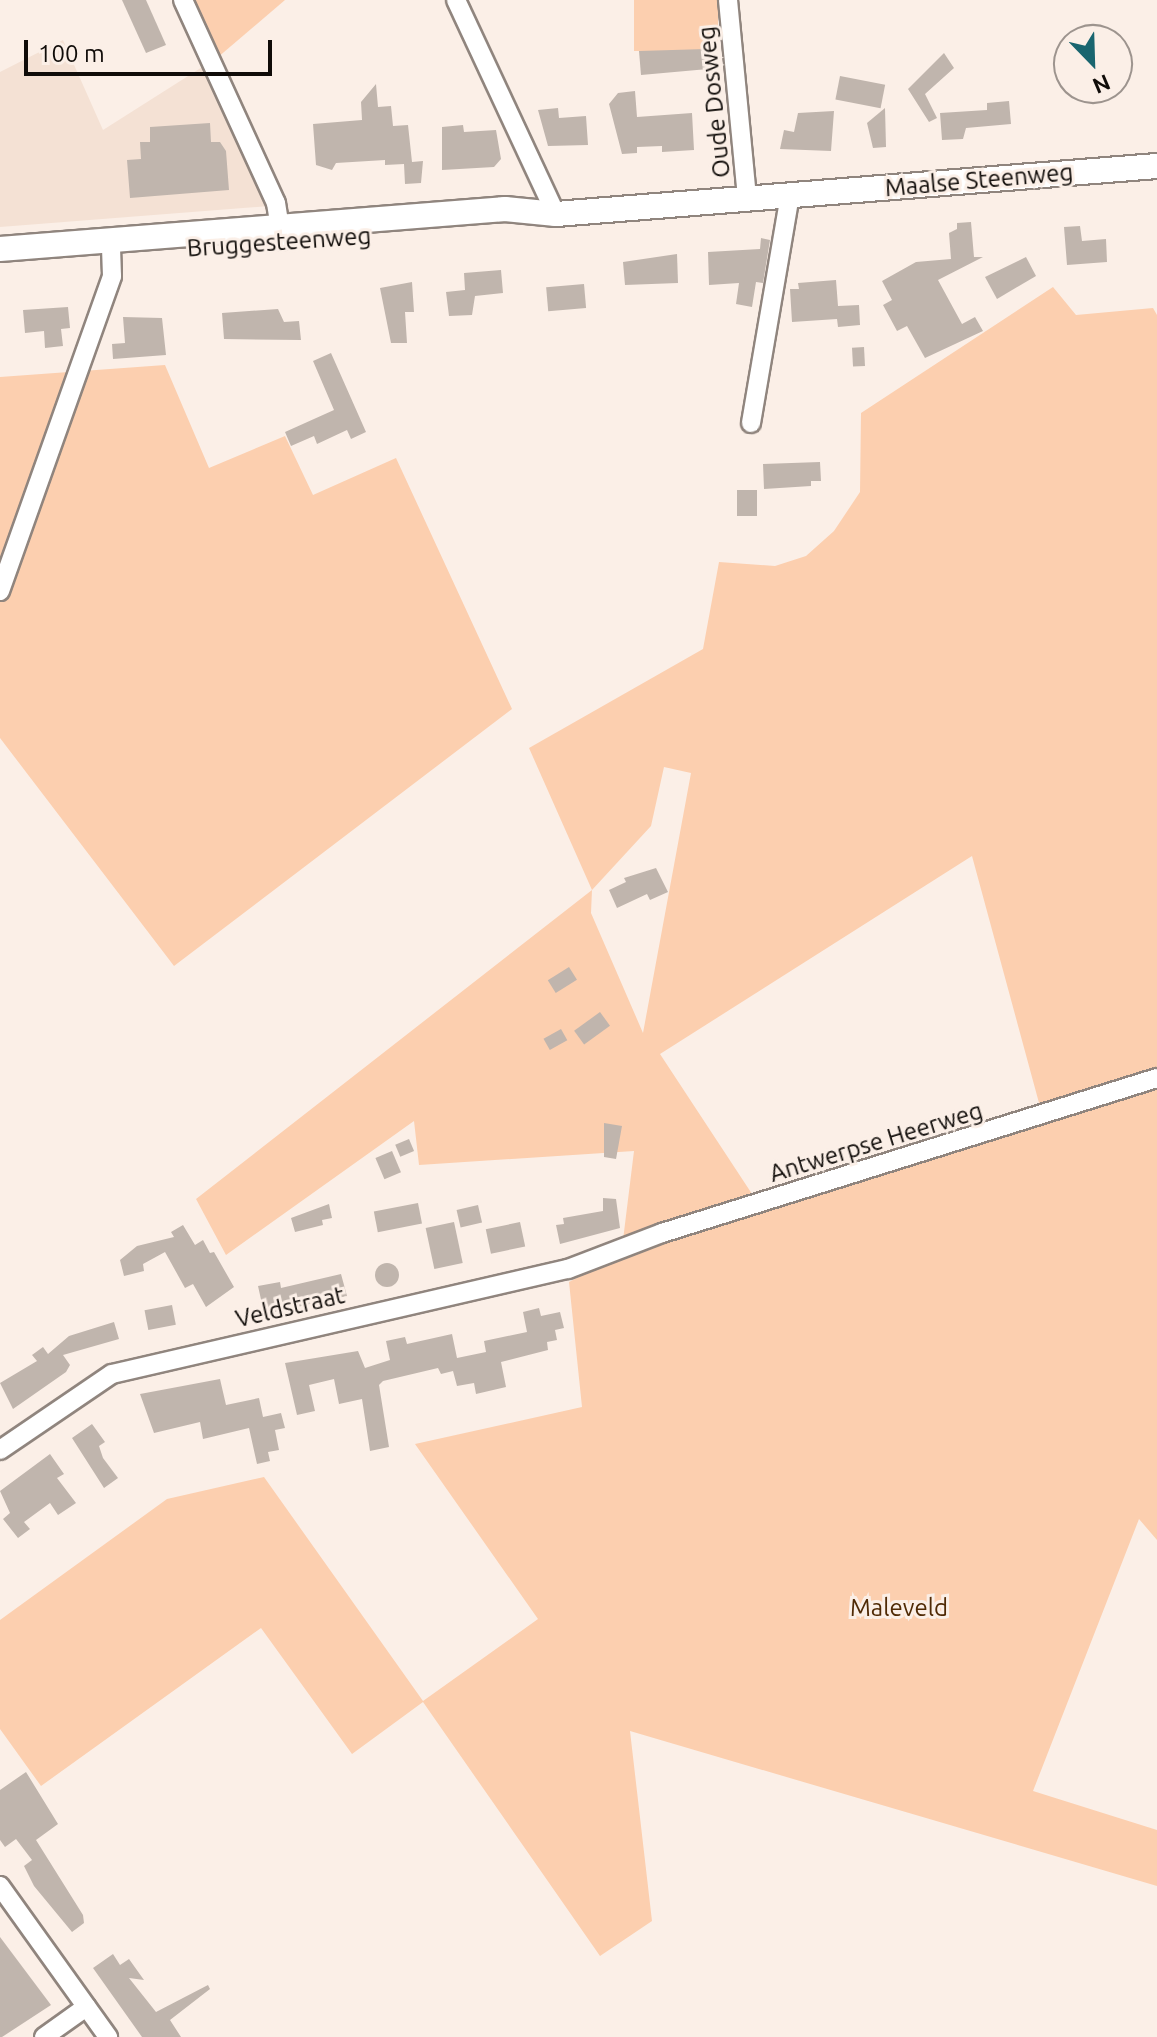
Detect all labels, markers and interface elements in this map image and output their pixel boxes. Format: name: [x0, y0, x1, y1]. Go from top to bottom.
scale bar: [28, 24, 276, 74]
north arrow: [1053, 24, 1133, 104]
street label: Oude Dosweg: [692, 25, 736, 179]
text: 100 m: [38, 40, 105, 67]
text: N: [1089, 70, 1114, 99]
street label: Maalse Steenweg: [884, 157, 1074, 203]
street label: Bruggesteenweg: [186, 221, 372, 263]
street label: Antwerpse Heerweg: [766, 1096, 986, 1188]
street label: Veldstraat: [233, 1280, 347, 1334]
park label: Maleveld: [850, 1594, 948, 1622]

